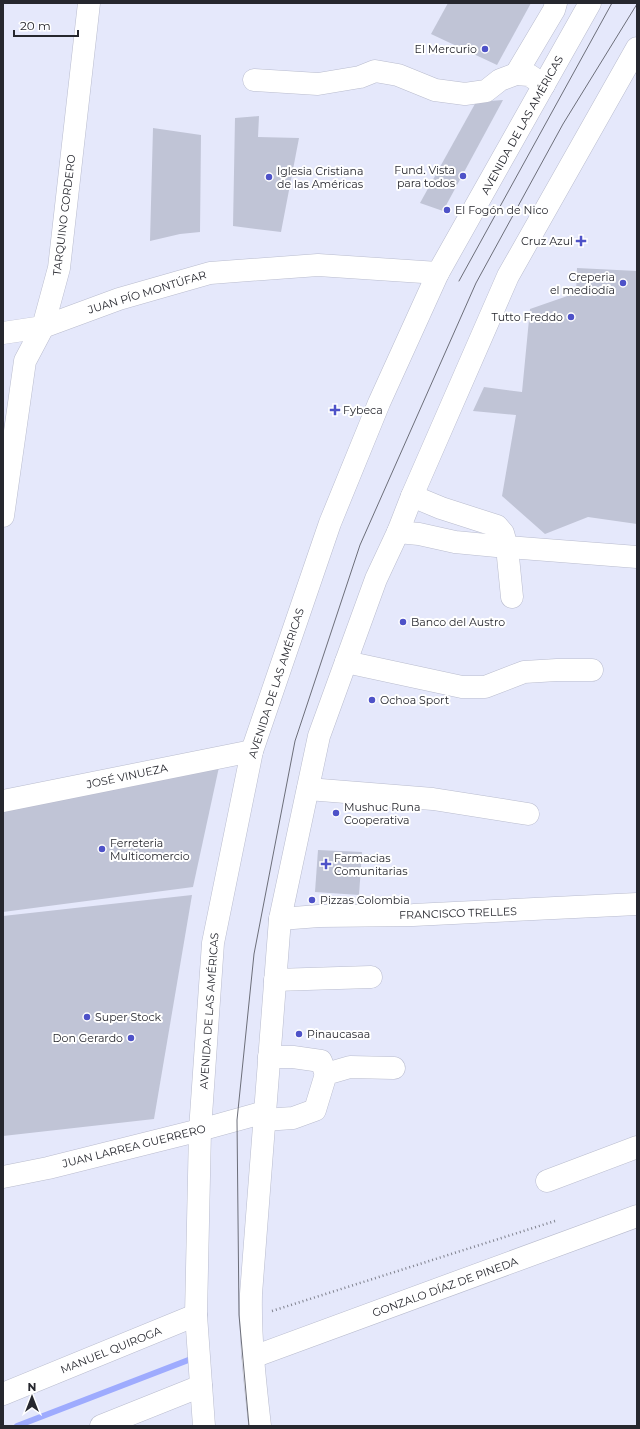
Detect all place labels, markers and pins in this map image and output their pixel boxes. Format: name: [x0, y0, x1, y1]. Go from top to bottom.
place label: El Mercurio: [415, 42, 477, 56]
marker: El Mercurio: [480, 44, 490, 54]
place label: Fund. Vista para todos: [394, 163, 456, 190]
place label: Iglesia Cristiana de las Américas: [277, 164, 364, 191]
marker: Fund. Vista para todos: [458, 171, 468, 181]
marker: Iglesia Cristiana de las Américas: [264, 172, 274, 182]
place label: El Fogón de Nico: [455, 203, 549, 217]
marker: El Fogón de Nico: [442, 205, 452, 215]
place label: Cruz Azul: [521, 234, 573, 248]
marker: Cruz Azul: [576, 236, 586, 246]
place label: Creperia el mediodía: [550, 270, 615, 297]
marker: Creperia el mediodía: [618, 278, 628, 288]
place label: Tutto Freddo: [492, 310, 563, 324]
marker: Tutto Freddo: [566, 312, 576, 322]
place label: Fybeca: [343, 403, 383, 417]
marker: Fybeca: [330, 405, 340, 415]
place label: Banco del Austro: [411, 615, 505, 629]
marker: Banco del Austro: [398, 617, 408, 627]
place label: Ochoa Sport: [380, 693, 450, 707]
marker: Ochoa Sport: [367, 695, 377, 705]
place label: Mushuc Runa Cooperativa: [344, 800, 420, 827]
marker: Mushuc Runa Cooperativa: [331, 808, 341, 818]
place label: Ferreteria Multicomercio: [110, 836, 190, 863]
marker: Ferreteria Multicomercio: [97, 844, 107, 854]
place label: Farmacias Comunitarias: [334, 851, 408, 878]
marker: Farmacias Comunitarias: [321, 859, 331, 869]
place label: Pizzas Colombia: [320, 893, 410, 907]
marker: Pizzas Colombia: [307, 895, 317, 905]
place label: Super Stock: [95, 1010, 162, 1024]
marker: Super Stock: [82, 1012, 92, 1022]
place label: Pinaucasaa: [307, 1027, 370, 1041]
marker: Pinaucasaa: [294, 1029, 304, 1039]
place label: Don Gerardo: [52, 1031, 123, 1045]
marker: Don Gerardo: [126, 1033, 136, 1043]

